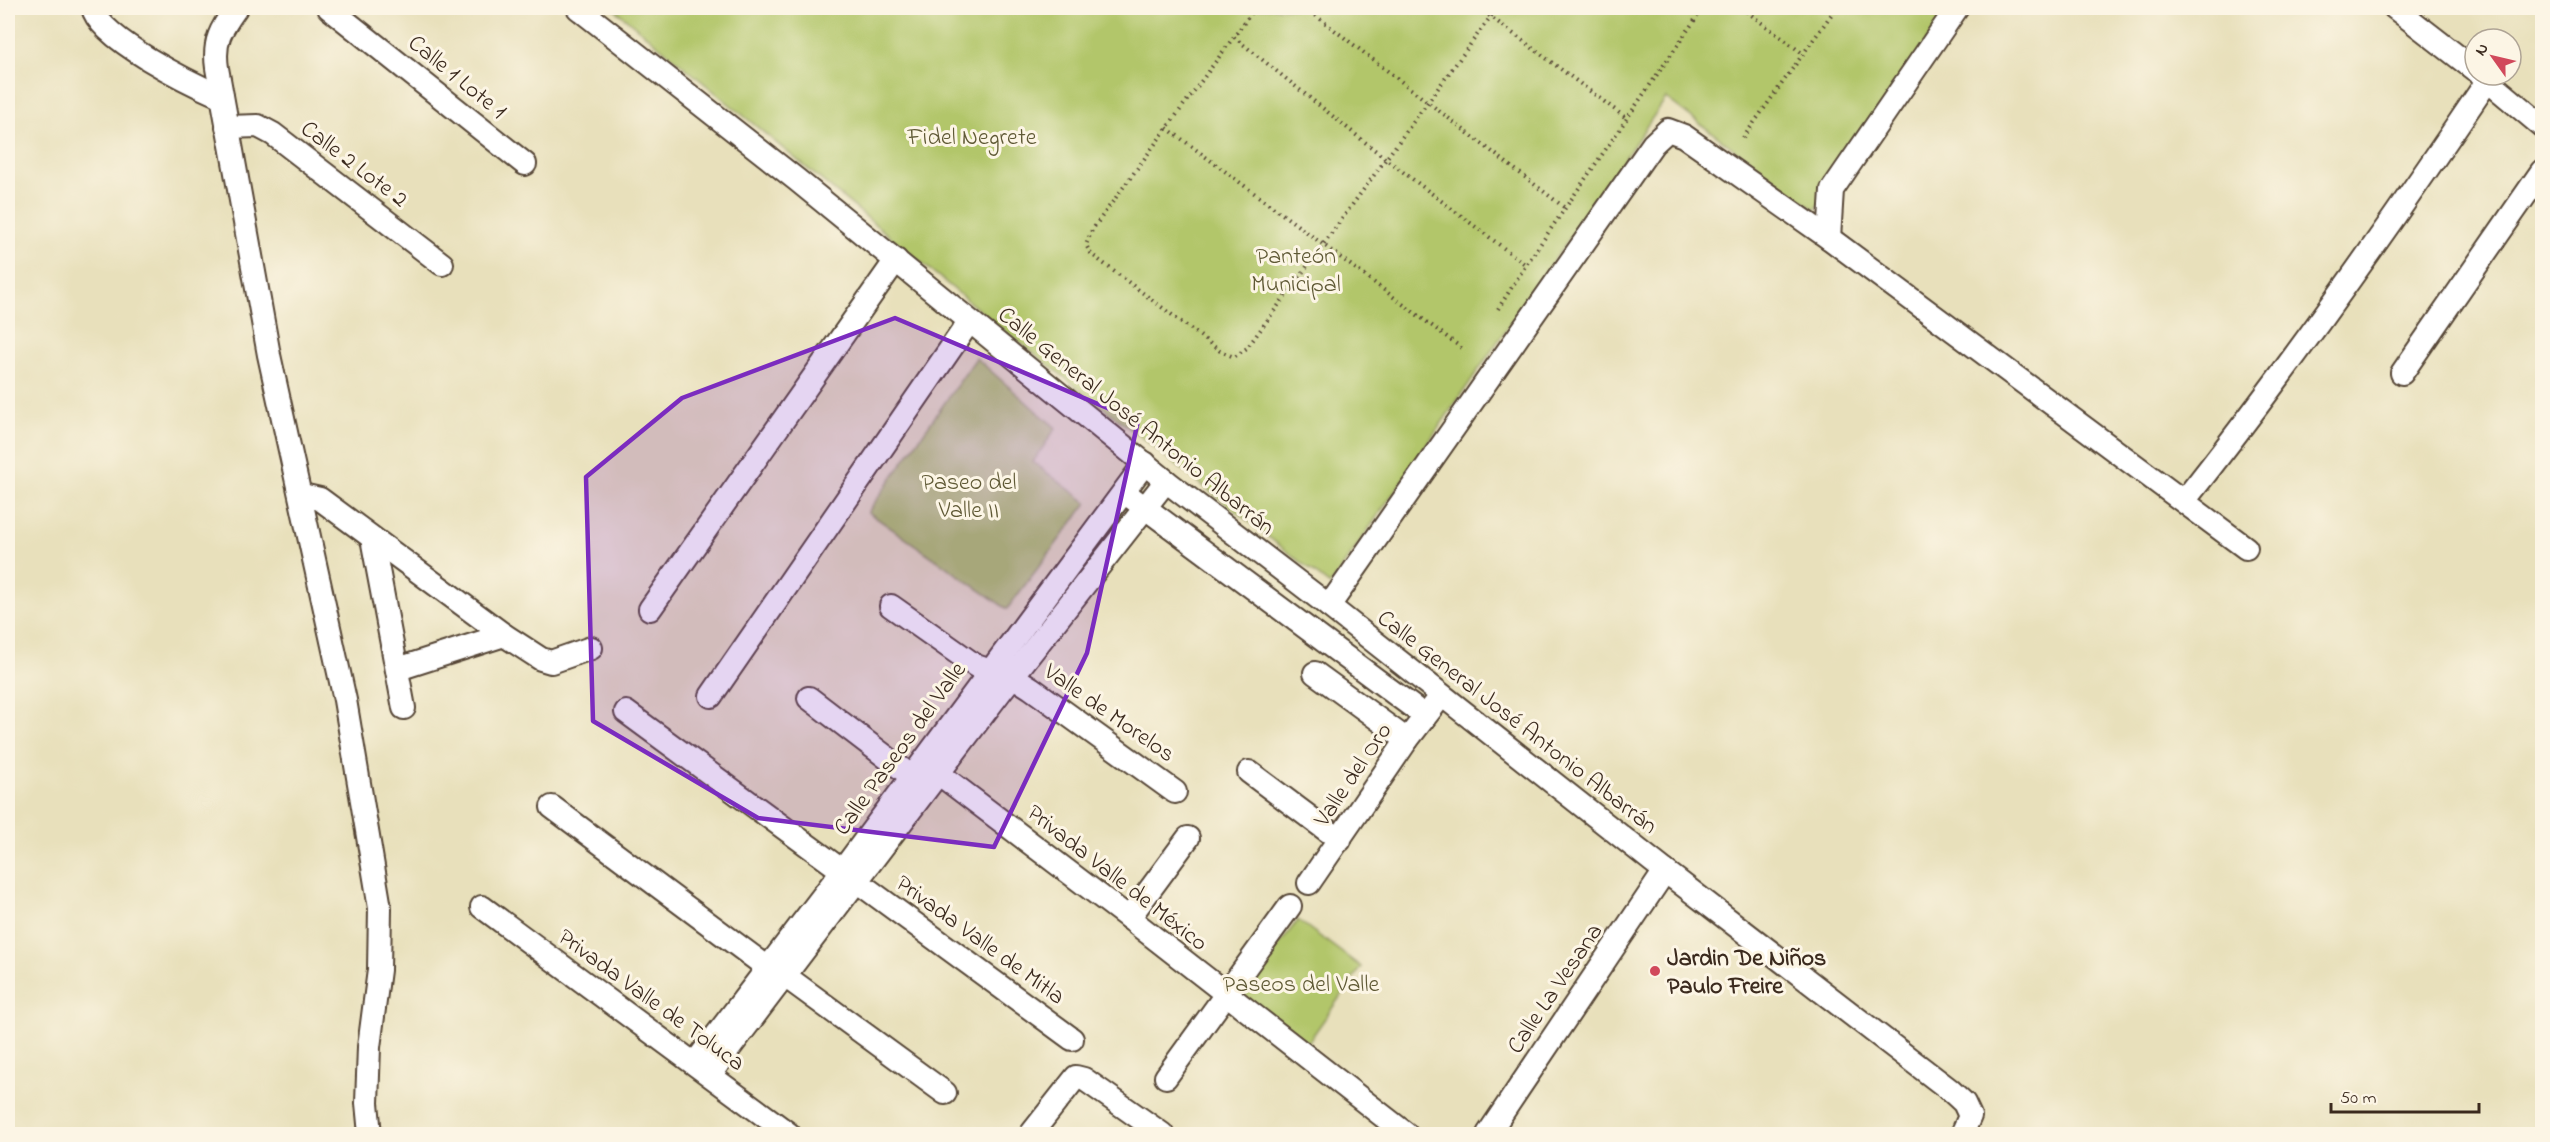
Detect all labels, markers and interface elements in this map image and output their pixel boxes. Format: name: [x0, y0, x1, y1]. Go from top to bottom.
street label: Calle 1 Lote 1: [399, 27, 514, 129]
north arrow: [2463, 27, 2523, 87]
text: N: [2469, 38, 2495, 61]
street label: Calle 2 Lote 2: [292, 113, 415, 217]
park label: Fidel Negrete: [907, 121, 1037, 156]
park label: Panteón Municipal: [1251, 240, 1341, 303]
street label: Calle General José Antonio Albarrán: [989, 299, 1282, 545]
park label: Paseo del Valle II: [921, 466, 1017, 529]
street label: Calle General José Antonio Albarrán: [1369, 602, 1664, 844]
street label: Calle Paseos del Valle: [826, 655, 976, 844]
street label: Valle de Morelos: [1035, 655, 1181, 772]
street label: Valle del Oro: [1306, 716, 1402, 835]
street label: Privada Valle de México: [1018, 797, 1215, 961]
street label: Privada Valle de Mitla: [887, 867, 1072, 1015]
street label: Calle La Vesana: [1499, 917, 1613, 1062]
street label: Privada Valle de Toluca: [550, 921, 751, 1081]
place label: Jardin De Niños Paulo Freire: [1667, 942, 1826, 1005]
marker: Jardin De Niños Paulo Freire: [1648, 964, 1662, 978]
park label: Paseos del Valle: [1223, 968, 1379, 1003]
scale bar: [2331, 1076, 2480, 1114]
text: 50 m: [2340, 1086, 2377, 1112]

